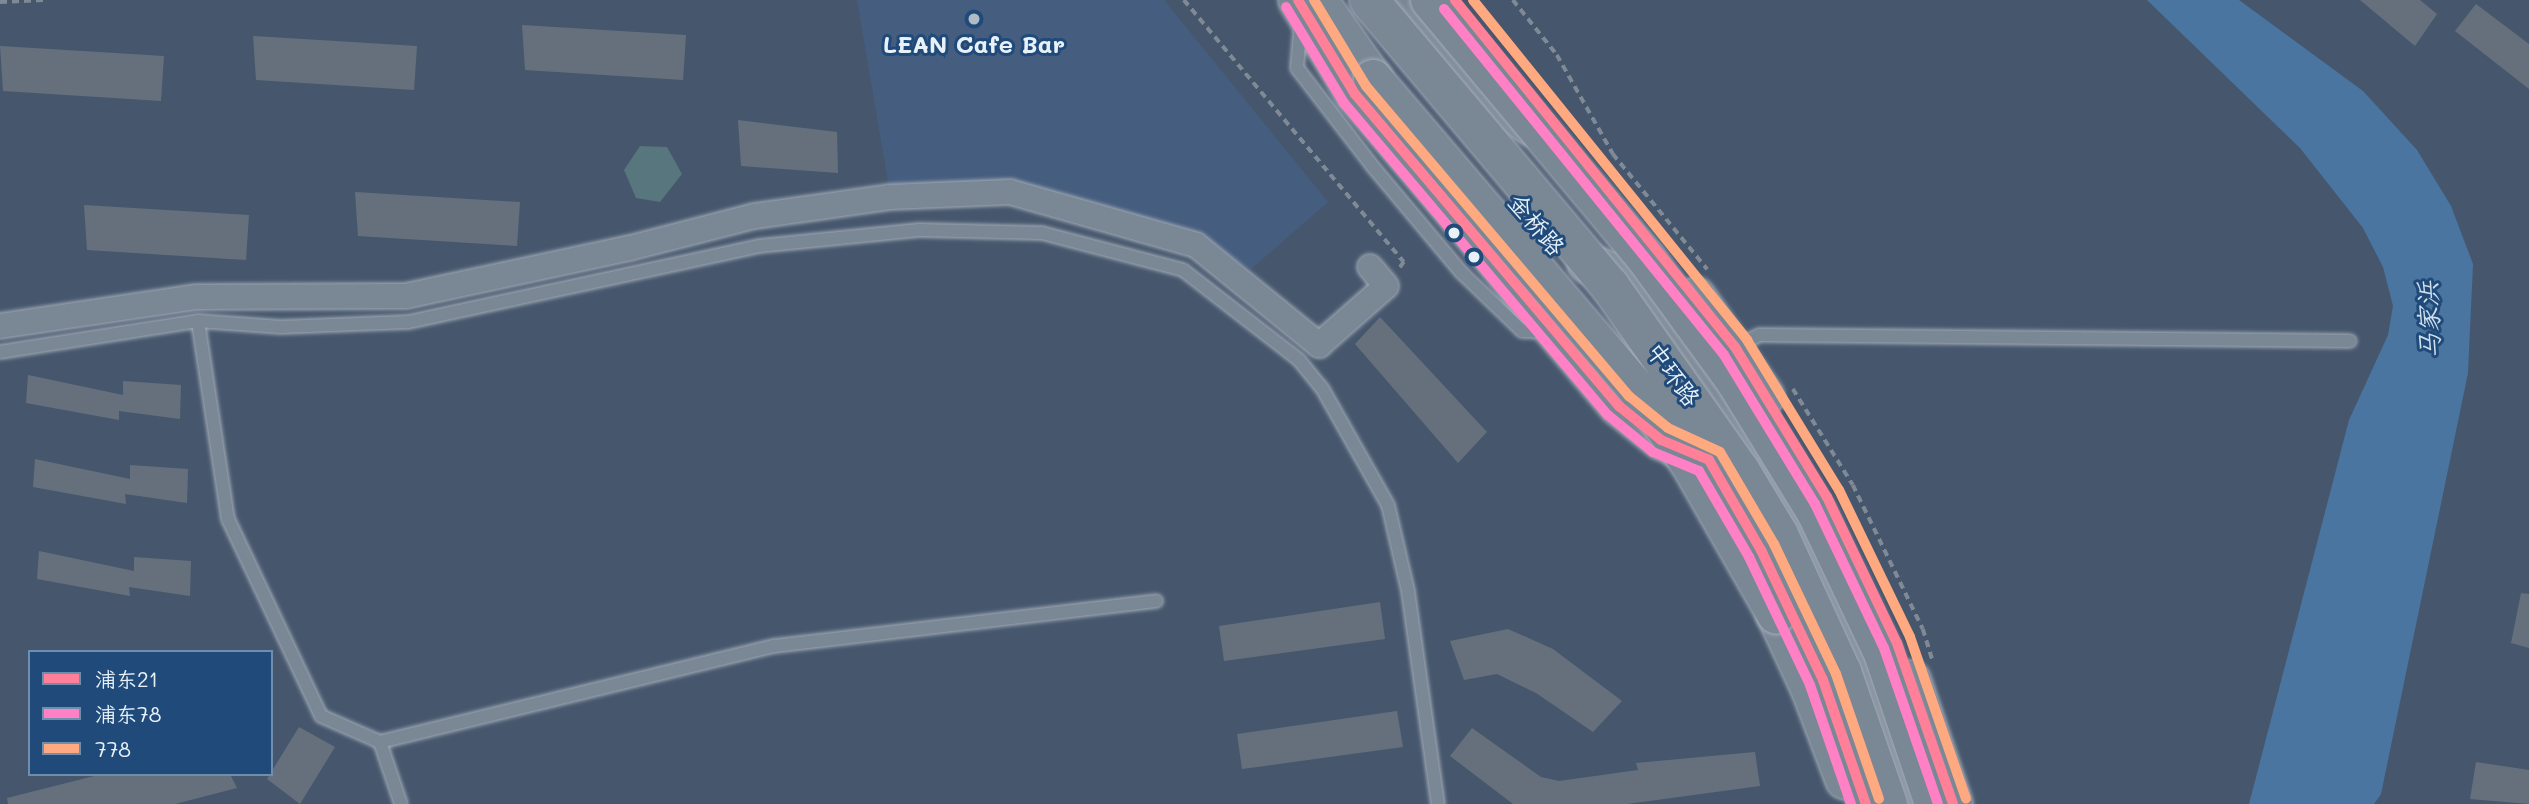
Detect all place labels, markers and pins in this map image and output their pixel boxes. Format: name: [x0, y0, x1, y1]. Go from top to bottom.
marker: LEAN Cafe Bar: [966, 11, 982, 27]
place label: LEAN Cafe Bar: [883, 30, 1065, 58]
unlabelled marker: [1447, 226, 1461, 240]
unlabelled marker: [1467, 250, 1481, 264]

